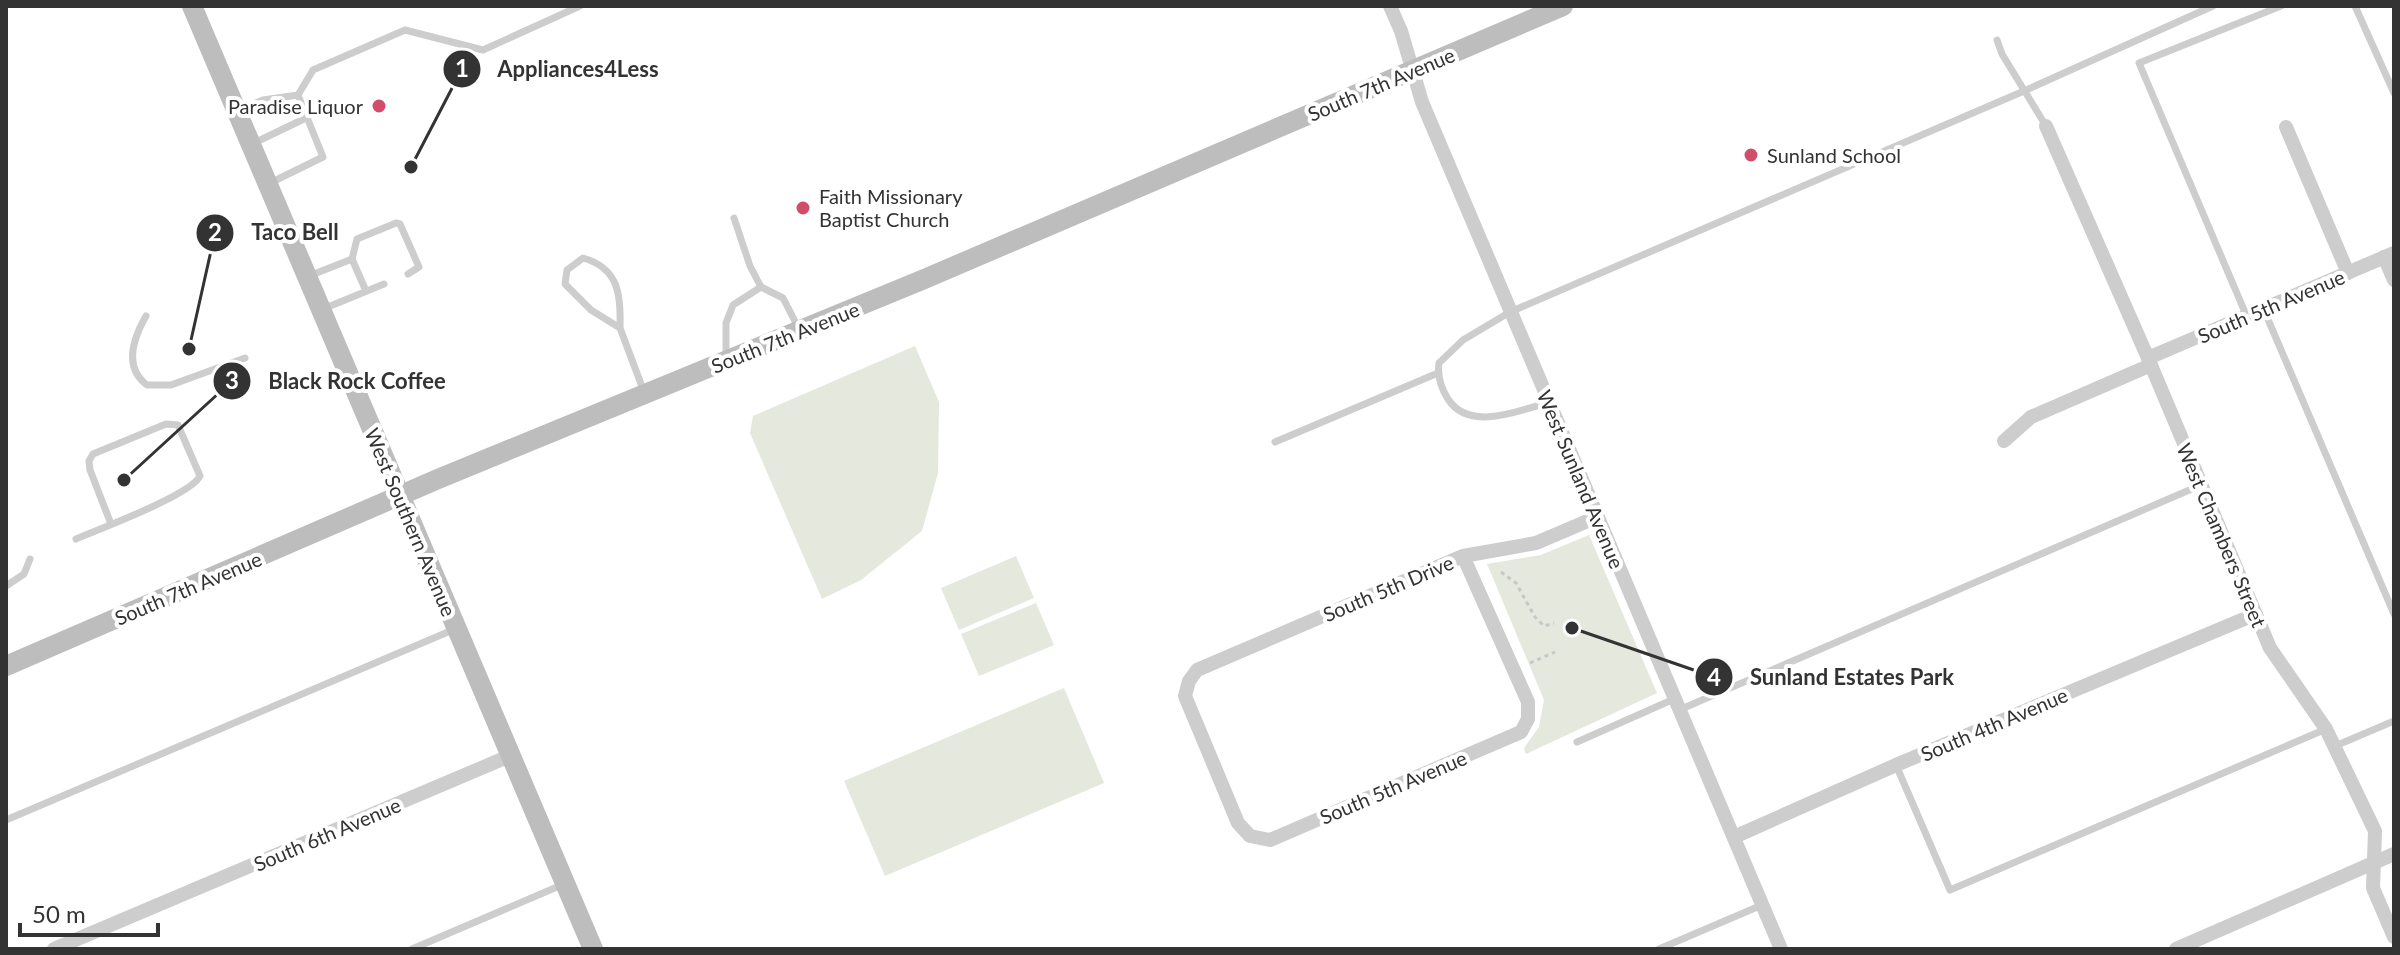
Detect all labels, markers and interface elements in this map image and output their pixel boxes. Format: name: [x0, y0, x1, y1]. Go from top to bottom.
street label: South 7th Avenue: [1304, 42, 1458, 126]
callout: Appliances4Less: [442, 46, 675, 92]
text: 1: [455, 53, 469, 82]
text: Appliances4Less: [496, 55, 659, 82]
place label: Paradise Liquor: [228, 94, 364, 118]
marker: Paradise Liquor: [370, 97, 388, 115]
place label: Sunland School: [1767, 143, 1901, 167]
marker: Sunland School: [1742, 146, 1760, 164]
place label: Faith Missionary Baptist Church: [819, 184, 963, 231]
marker: Faith Missionary Baptist Church: [794, 199, 812, 217]
callout: Taco Bell: [195, 210, 355, 256]
text: 2: [208, 217, 222, 246]
text: Taco Bell: [251, 218, 339, 245]
street label: South 5th Avenue: [2194, 264, 2348, 348]
street label: South 7th Avenue: [708, 296, 862, 378]
callout: Black Rock Coffee: [212, 358, 461, 404]
text: 3: [225, 365, 239, 394]
text: Black Rock Coffee: [268, 367, 446, 394]
street label: West Sunland Avenue: [1532, 386, 1630, 572]
street label: West Southern Avenue: [360, 424, 462, 620]
street label: West Chambers Street: [2172, 439, 2272, 631]
street label: South 7th Avenue: [111, 546, 265, 630]
street label: South 5th Drive: [1319, 550, 1457, 626]
callout: Sunland Estates Park: [1694, 654, 1971, 700]
text: 4: [1707, 662, 1721, 691]
text: Sunland Estates Park: [1750, 663, 1954, 690]
street label: South 4th Avenue: [1917, 682, 2071, 766]
street label: South 5th Avenue: [1316, 745, 1470, 829]
street label: South 6th Avenue: [250, 792, 404, 876]
scale bar: [20, 887, 158, 937]
text: 50 m: [32, 899, 86, 928]

